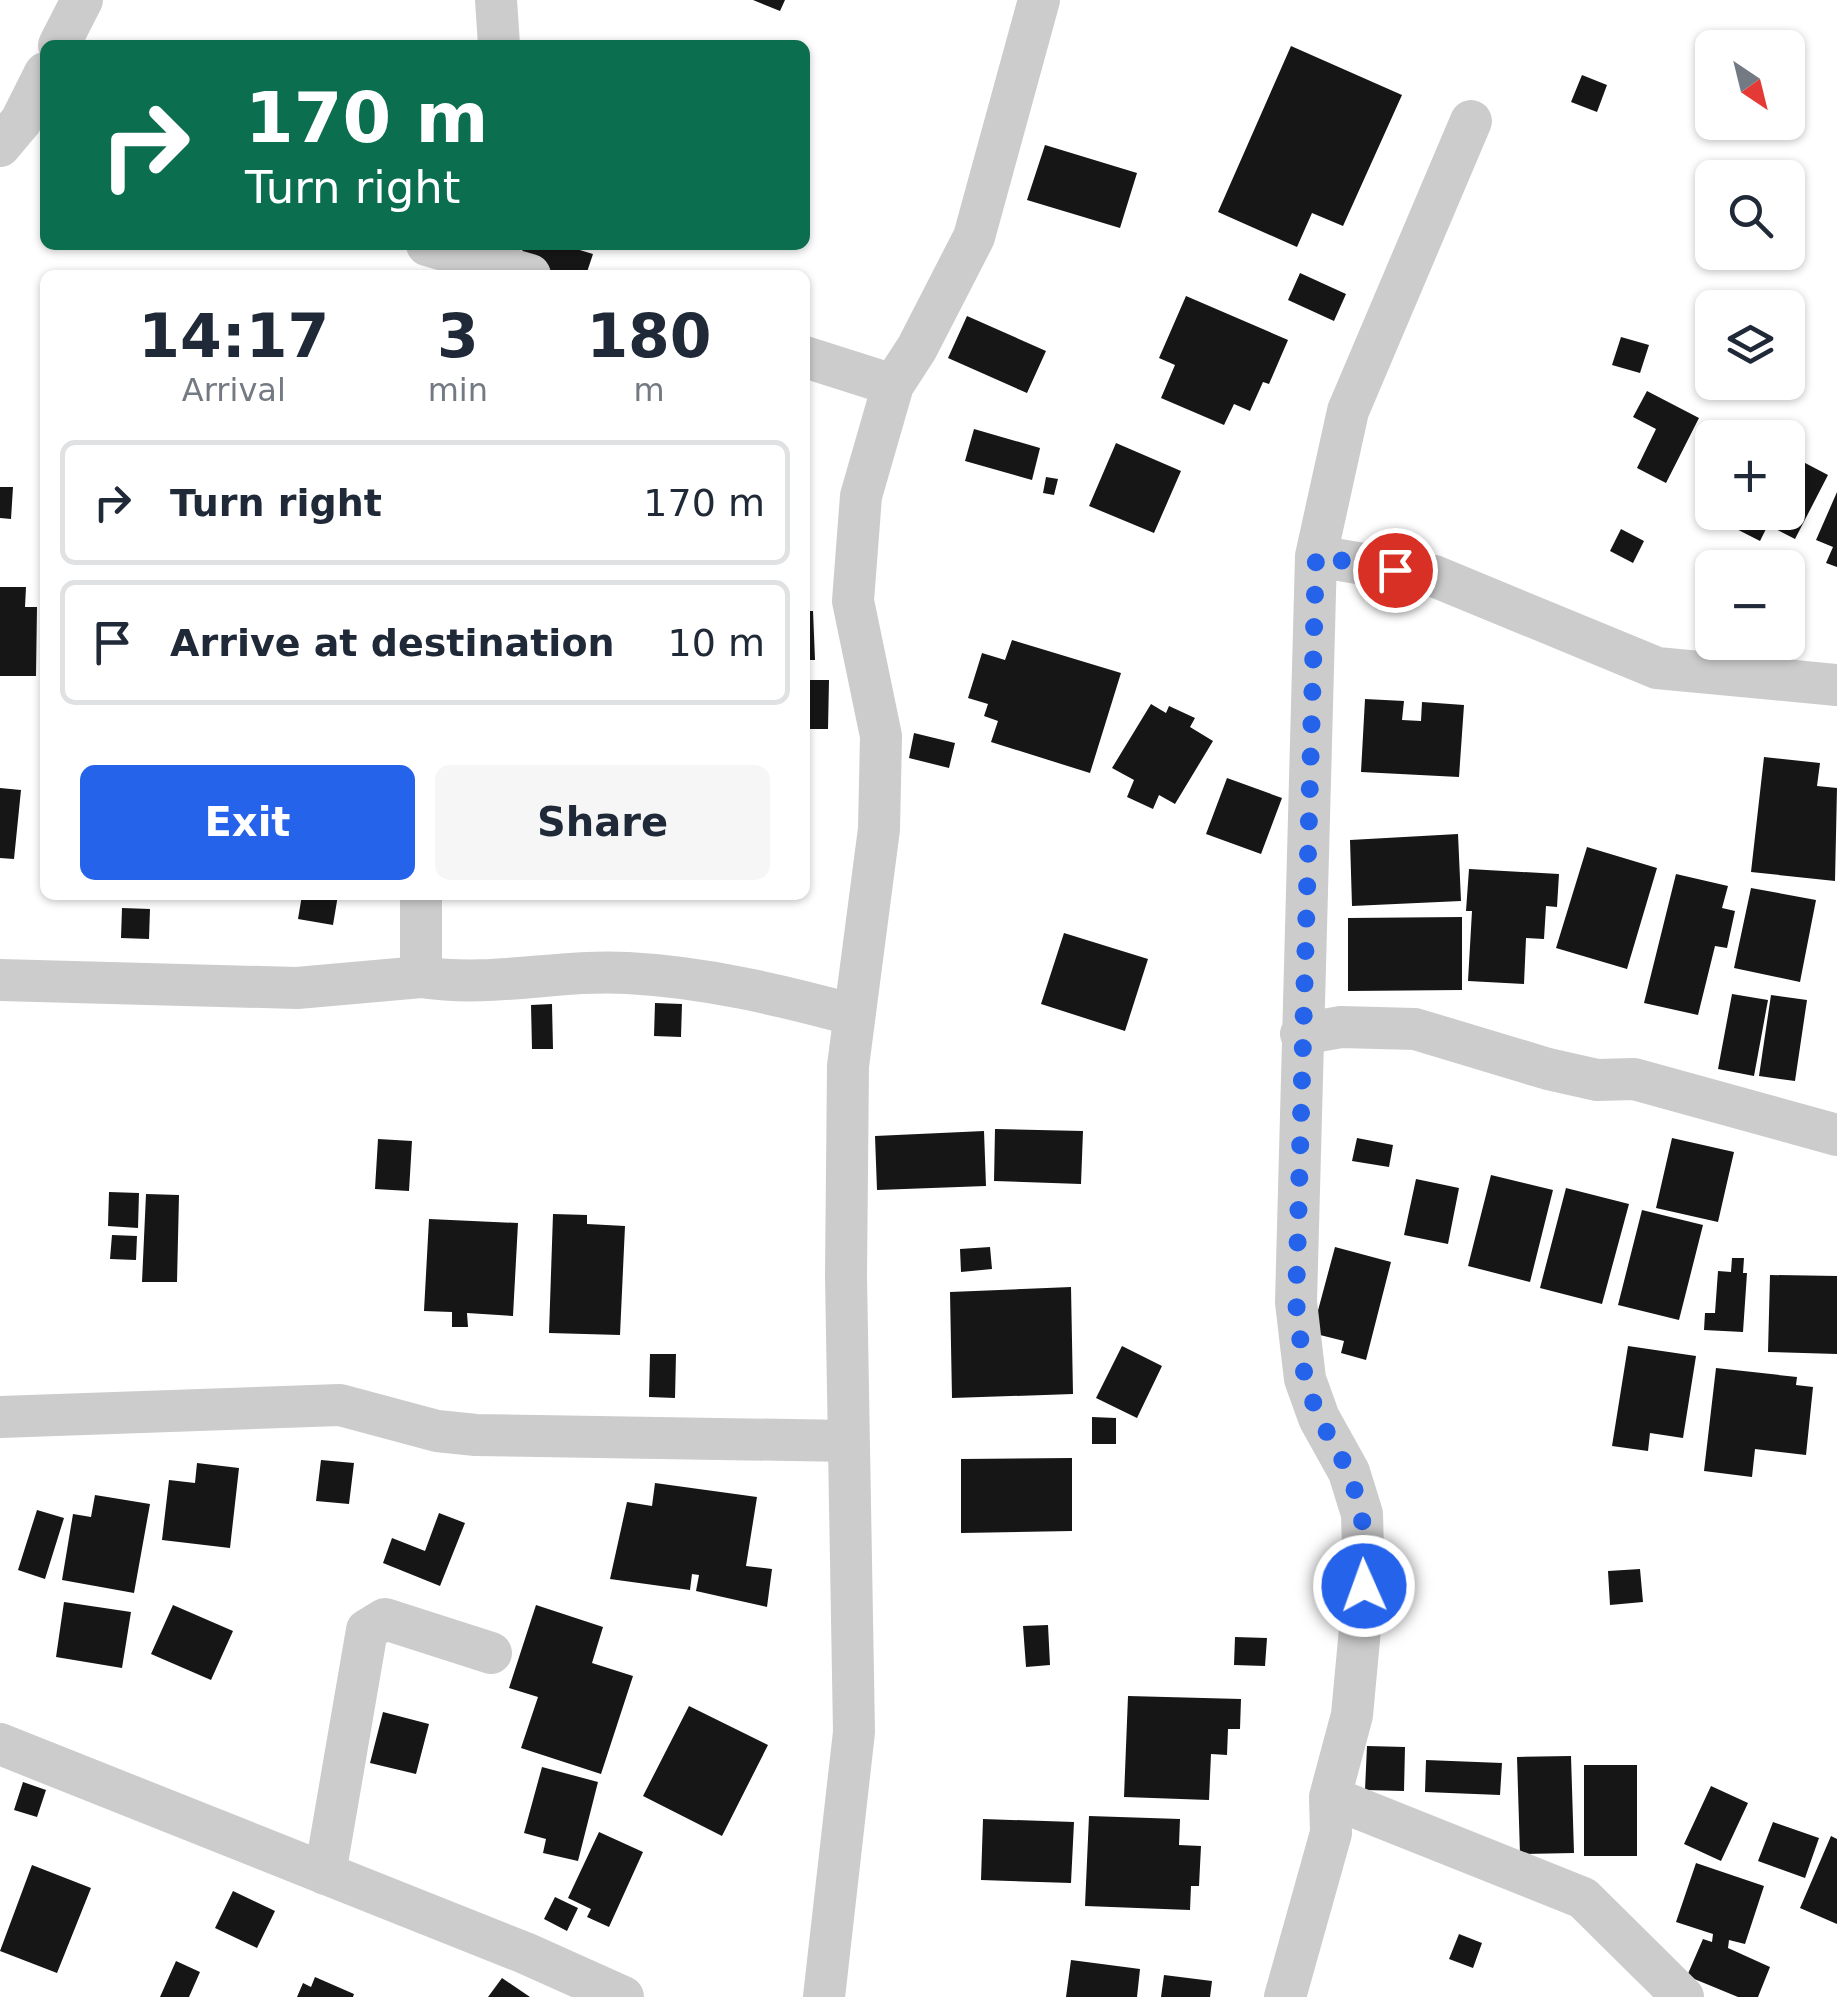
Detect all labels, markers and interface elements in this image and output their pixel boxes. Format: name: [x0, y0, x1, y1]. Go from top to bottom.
north arrow: [1695, 30, 1805, 140]
map controls: [1695, 30, 1805, 660]
text: 170 m: [245, 77, 488, 159]
icon: right: [80, 80, 210, 210]
button: search: [1695, 160, 1805, 270]
text: Turn right: [245, 161, 460, 214]
button: layers: [1695, 290, 1805, 400]
text: 14:17: [138, 301, 329, 371]
text: 3: [437, 301, 479, 371]
text: 180: [586, 301, 712, 371]
text: Arrival: [182, 371, 286, 409]
text: min: [428, 371, 488, 409]
text: m: [633, 371, 665, 409]
button: +: [1695, 420, 1805, 530]
icon: right: [85, 475, 140, 530]
text: Turn right: [170, 481, 382, 525]
text: 170 m: [643, 481, 765, 525]
pin: [1353, 528, 1438, 613]
icon: arrive: [1368, 543, 1423, 598]
button: −: [1695, 550, 1805, 660]
icon: arrive: [85, 615, 140, 670]
text: Arrive at destination: [170, 621, 615, 665]
text: 10 m: [668, 621, 765, 665]
button: Exit: [80, 765, 415, 880]
button: Share: [435, 765, 770, 880]
position arrow: [1312, 1534, 1416, 1638]

